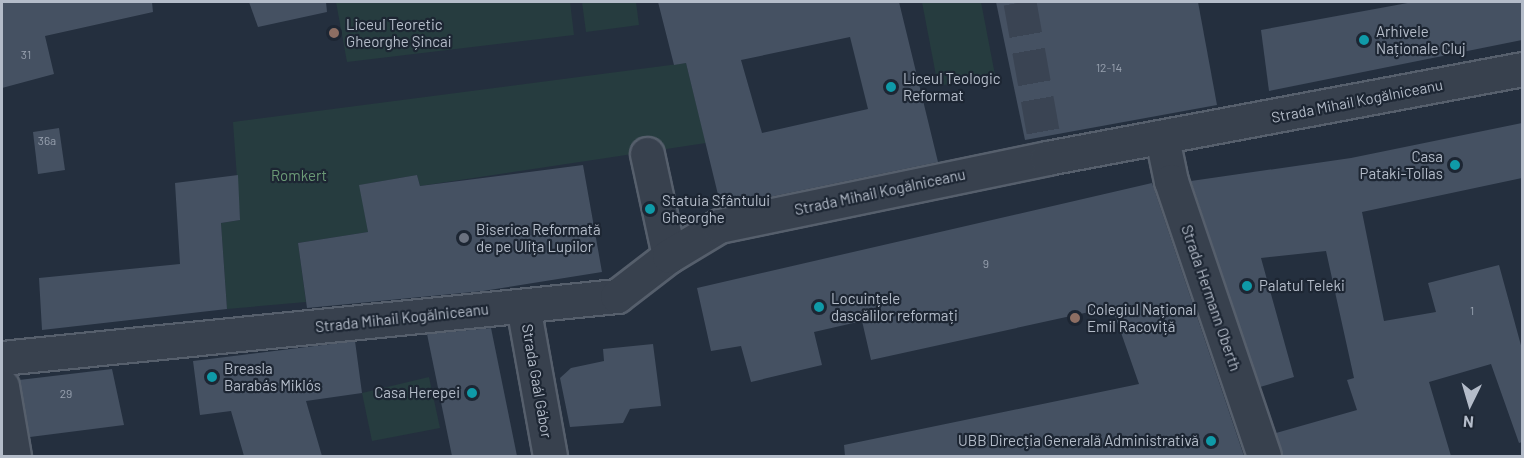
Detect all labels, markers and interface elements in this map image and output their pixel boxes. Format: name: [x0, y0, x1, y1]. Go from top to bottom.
place label: Liceul Teoretic Gheorghe Șincai: [346, 15, 451, 50]
place label: Arhivele Naționale Cluj: [1376, 22, 1466, 57]
marker: Liceul Teoretic Gheorghe Șincai: [327, 26, 341, 40]
marker: Arhivele Naționale Cluj: [1357, 33, 1371, 47]
house number: 31: [21, 48, 31, 62]
house number: 12-14: [1096, 61, 1122, 75]
place label: Liceul Teologic Reformat: [903, 69, 1001, 104]
street label: Strada Mihail Kogălniceanu: [1270, 76, 1444, 126]
marker: Liceul Teologic Reformat: [884, 80, 898, 94]
house number: 36a: [38, 134, 56, 148]
place label: Casa Pataki-Tollas: [1360, 147, 1443, 182]
marker: Casa Pataki-Tollas: [1448, 158, 1462, 172]
street label: Strada Mihail Kogălniceanu: [793, 165, 967, 219]
park label: Romkert: [271, 167, 327, 185]
place label: Statuia Sfântului Gheorghe: [662, 191, 770, 226]
marker: Statuia Sfântului Gheorghe: [643, 202, 657, 216]
place label: Biserica Reformată de pe Ulița Lupilor: [476, 220, 601, 255]
street label: Strada Hermann Oberth: [1178, 223, 1244, 373]
marker: Biserica Reformată de pe Ulița Lupilor: [457, 231, 471, 245]
house number: 9: [983, 257, 989, 271]
place label: Palatul Teleki: [1259, 277, 1345, 295]
marker: Palatul Teleki: [1240, 279, 1254, 293]
place label: Locuințele dascălilor reformați: [831, 289, 958, 324]
street label: Strada Mihail Kogălniceanu: [314, 300, 490, 336]
marker: Locuințele dascălilor reformați: [812, 300, 826, 314]
place label: Colegiul Național Emil Racoviță: [1087, 300, 1196, 335]
house number: 1: [1470, 304, 1474, 318]
marker: Colegiul Național Emil Racoviță: [1068, 311, 1082, 325]
street label: Strada Gaál Gábor: [518, 323, 556, 439]
place label: Breasla Barabás Miklós: [224, 359, 321, 394]
marker: Breasla Barabás Miklós: [205, 370, 219, 384]
north arrow: [1440, 374, 1500, 434]
place label: Casa Herepei: [374, 384, 460, 402]
marker: Casa Herepei: [465, 386, 479, 400]
house number: 29: [60, 387, 72, 401]
text: N: [1462, 413, 1475, 432]
place label: UBB Direcția Generală Administrativă: [958, 432, 1199, 450]
marker: UBB Direcția Generală Administrativă: [1204, 434, 1218, 448]

